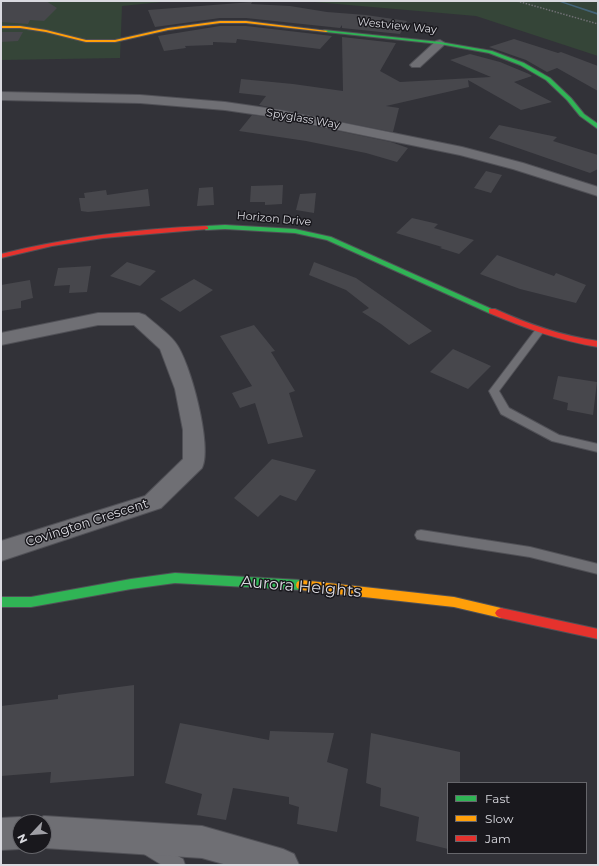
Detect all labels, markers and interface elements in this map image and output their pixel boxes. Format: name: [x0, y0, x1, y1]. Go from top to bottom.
street label: Westview Way: [357, 15, 437, 37]
street label: Spyglass Way: [265, 106, 341, 132]
street label: Horizon Drive: [236, 209, 312, 229]
street label: Covington Crescent: [24, 496, 150, 550]
street label: Aurora Heights: [240, 572, 362, 602]
legend: [447, 782, 587, 854]
text: Fast: [485, 791, 510, 806]
text: Slow: [485, 811, 514, 826]
north arrow: [12, 814, 52, 854]
text: Jam: [485, 831, 511, 846]
text: N: [14, 832, 30, 846]

